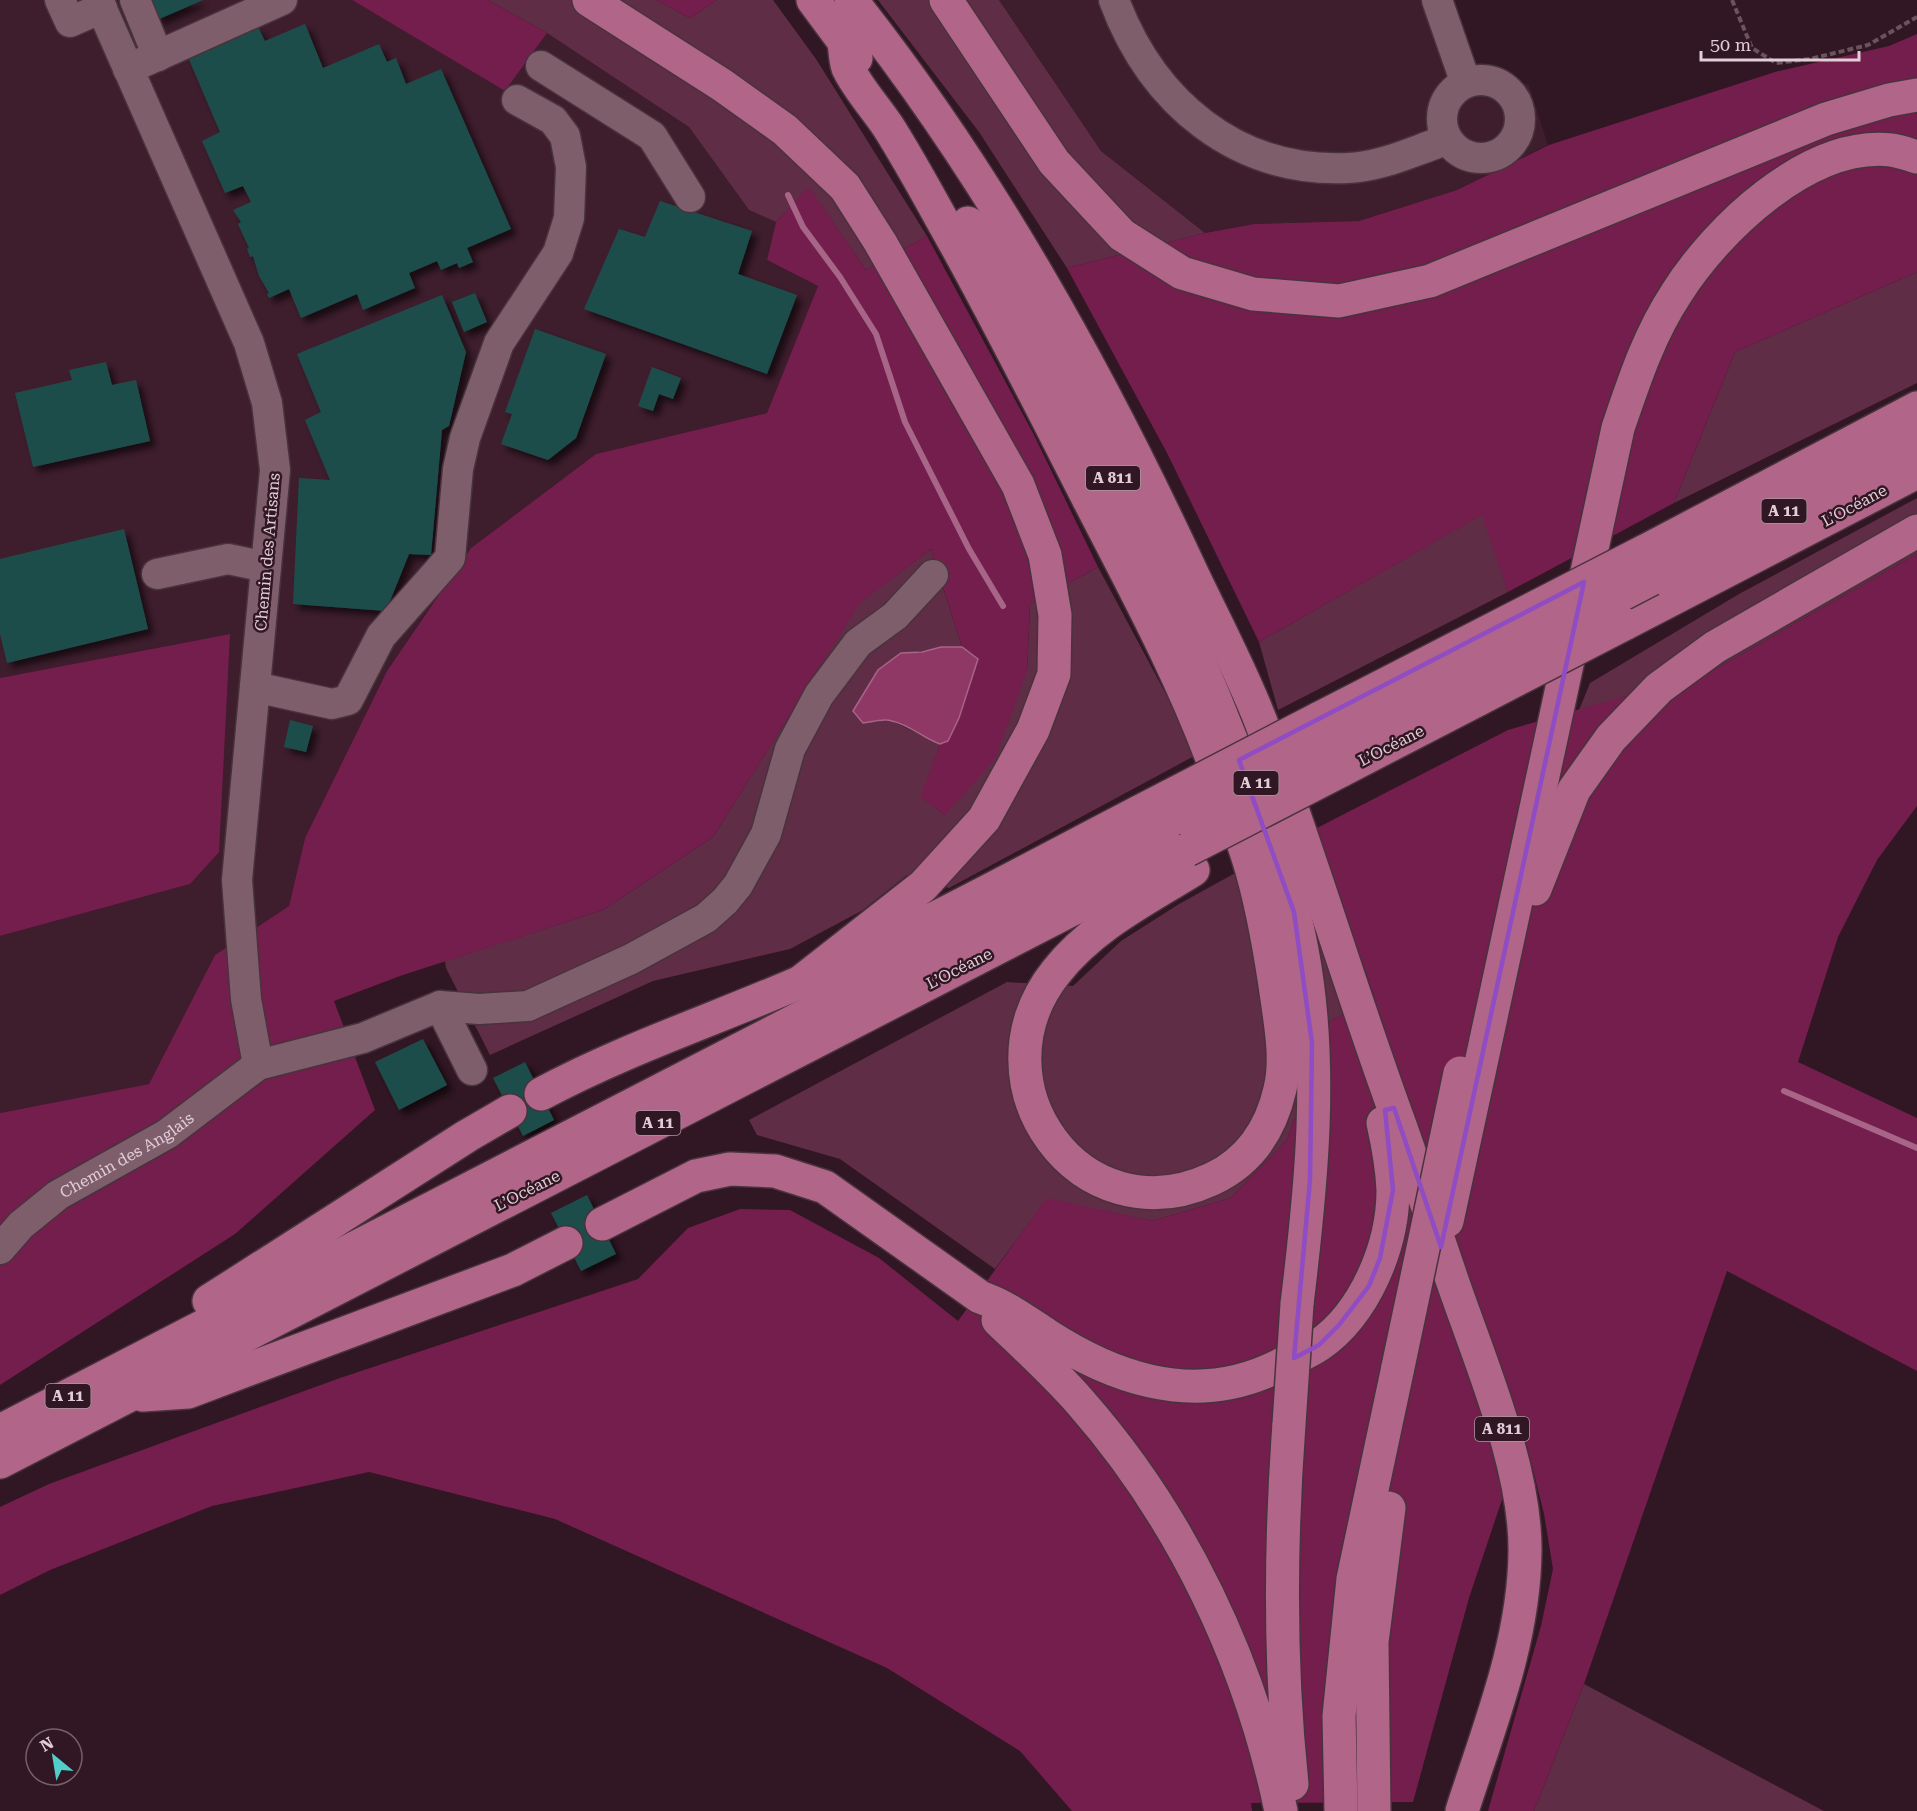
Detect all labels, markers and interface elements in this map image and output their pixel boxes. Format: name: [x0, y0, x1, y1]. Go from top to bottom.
scale bar: [1701, 24, 1858, 62]
text: 50 m: [1710, 34, 1751, 55]
road number: A 811: [1086, 466, 1140, 490]
street label: Chemin des Artisans: [251, 472, 284, 632]
street label: L’Océane: [1818, 480, 1890, 531]
road number: A 11: [1762, 499, 1806, 523]
street label: L’Océane: [1355, 721, 1427, 770]
road number: A 11: [1234, 771, 1278, 795]
street label: L’Océane: [923, 944, 995, 993]
street label: Chemin des Anglais: [56, 1108, 198, 1202]
road number: A 11: [636, 1111, 680, 1135]
street label: L’Océane: [491, 1166, 563, 1215]
road number: A 11: [46, 1384, 90, 1408]
road number: A 811: [1475, 1417, 1529, 1441]
north arrow: [24, 1727, 84, 1787]
text: N: [37, 1733, 57, 1756]

